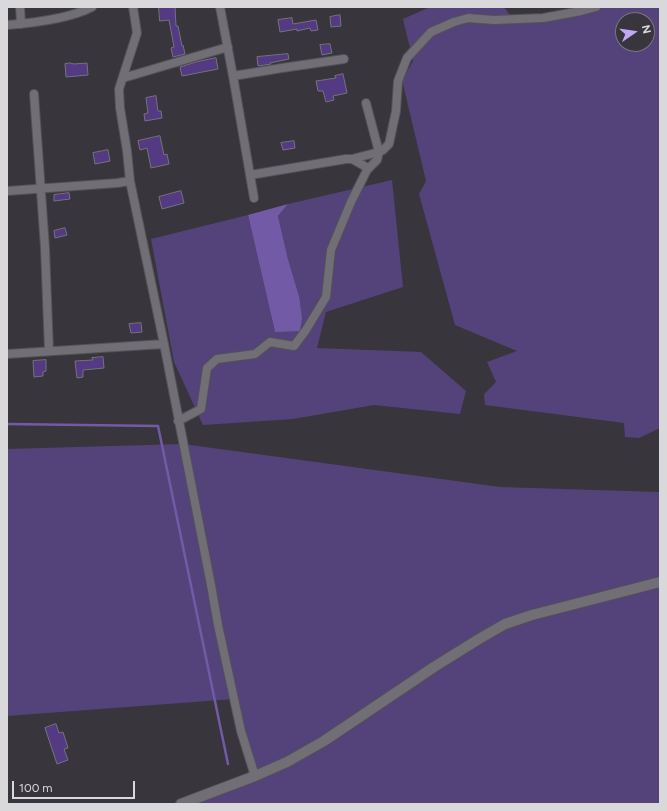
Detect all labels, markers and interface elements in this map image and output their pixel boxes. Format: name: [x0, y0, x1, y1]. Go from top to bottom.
north arrow: [615, 12, 655, 52]
text: N: [639, 24, 653, 35]
scale bar: [14, 773, 137, 799]
text: 100 m: [19, 781, 53, 795]

